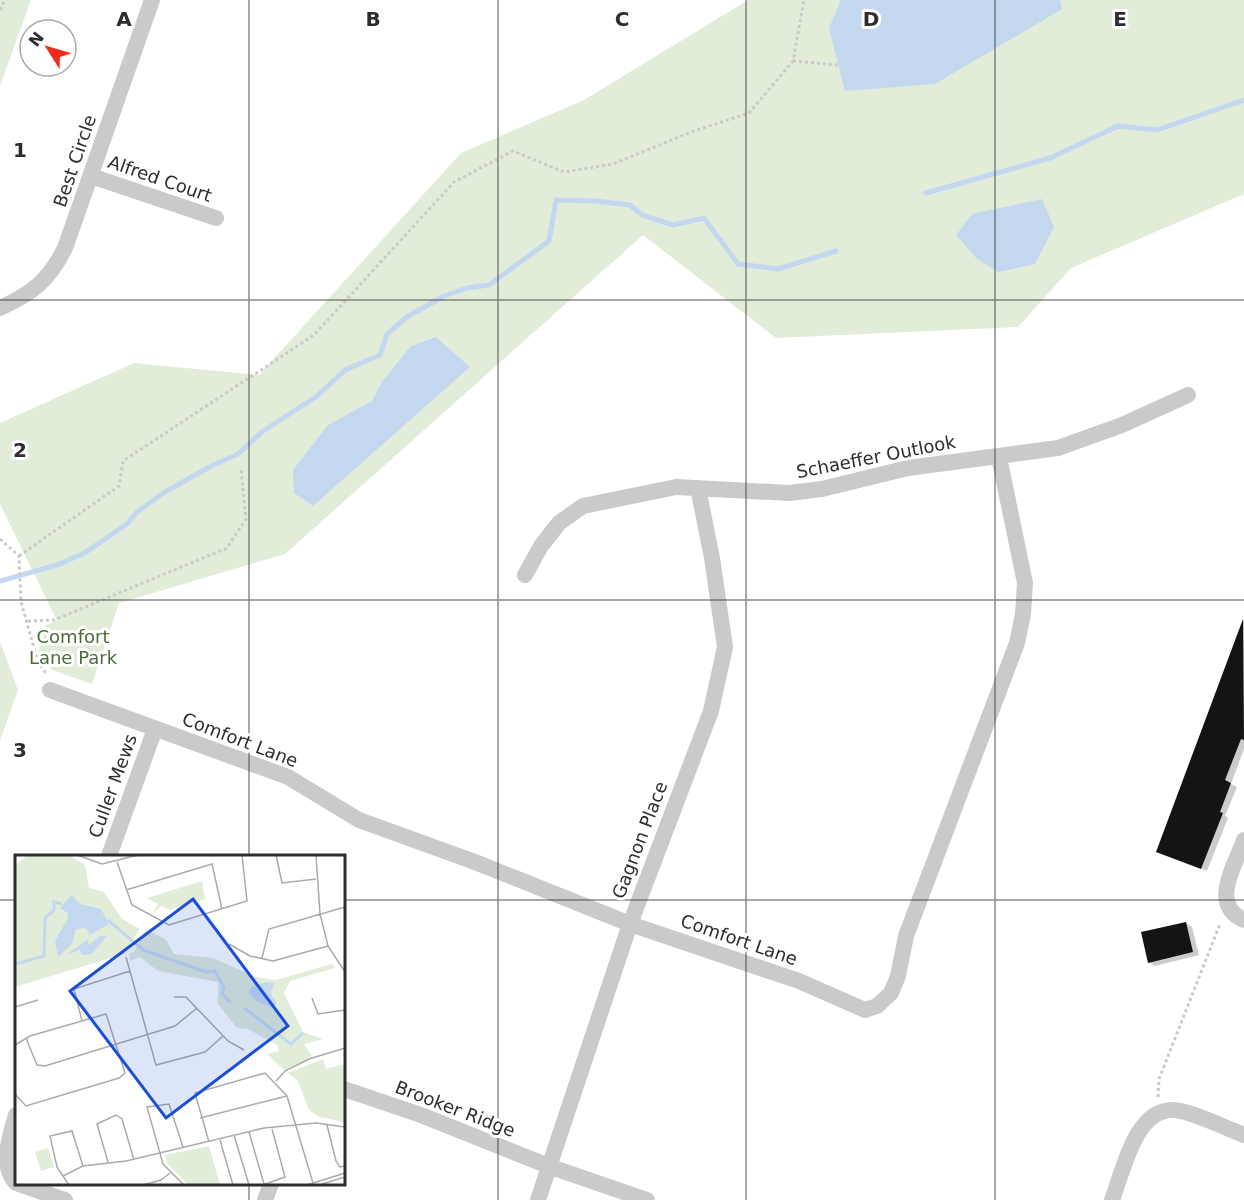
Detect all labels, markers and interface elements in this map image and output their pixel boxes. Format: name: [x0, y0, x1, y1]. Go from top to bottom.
text: A: [116, 7, 132, 31]
text: B: [365, 7, 381, 31]
text: C: [615, 7, 629, 31]
text: D: [863, 7, 879, 31]
text: E: [1113, 7, 1127, 31]
north arrow: [18, 18, 78, 78]
text: N: [25, 28, 48, 50]
street label: Best Circle: [49, 112, 100, 210]
text: 1: [13, 138, 27, 162]
street label: Alfred Court: [106, 151, 215, 206]
street label: Schaeffer Outlook: [795, 431, 958, 482]
text: 2: [13, 438, 27, 462]
park label: Comfort Lane Park: [29, 626, 118, 668]
street label: Comfort Lane: [179, 708, 301, 771]
street label: Culler Mews: [84, 731, 141, 841]
text: 3: [13, 738, 27, 762]
street label: Gagnon Place: [608, 778, 672, 901]
inset map: [15, 855, 345, 1185]
street label: Comfort Lane: [678, 910, 800, 969]
street label: Brooker Ridge: [392, 1076, 518, 1141]

